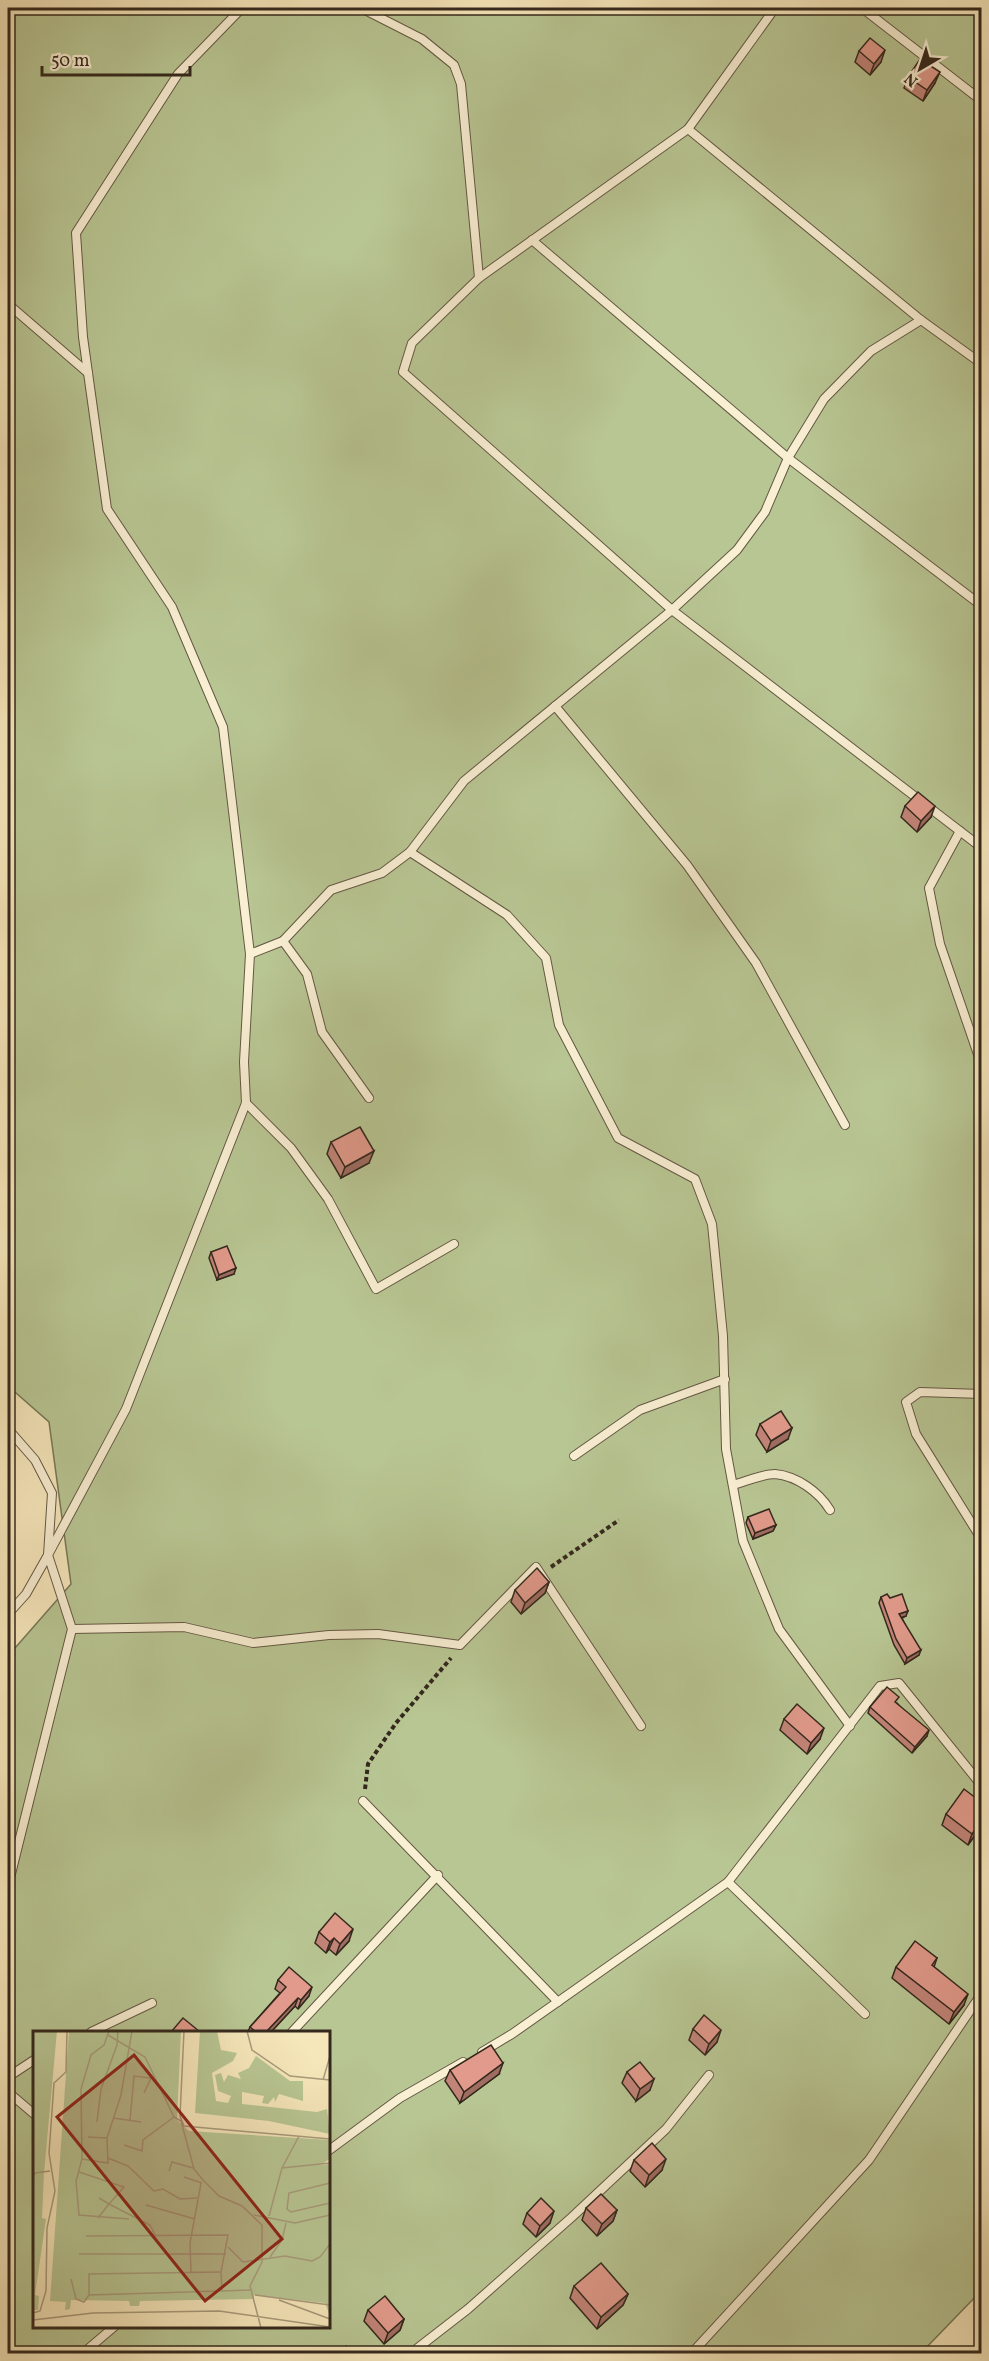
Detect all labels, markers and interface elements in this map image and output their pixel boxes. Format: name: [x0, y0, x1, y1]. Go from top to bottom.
scale bar: [42, 39, 190, 77]
north arrow: [890, 39, 950, 99]
text: 50 m: [51, 49, 90, 74]
text: N: [900, 67, 923, 91]
inset map: [33, 2031, 330, 2328]

